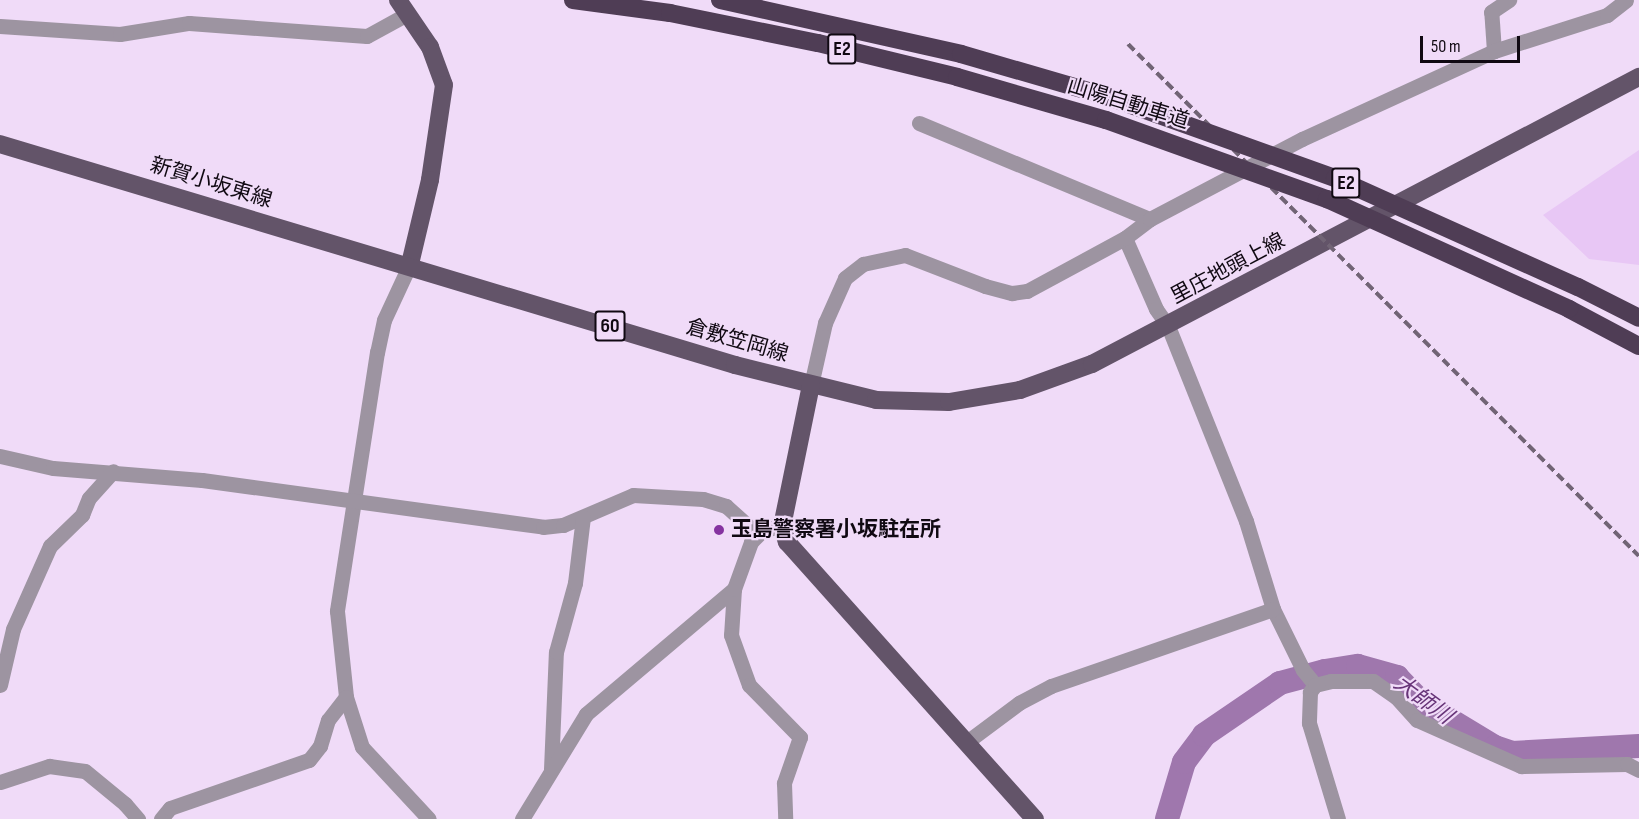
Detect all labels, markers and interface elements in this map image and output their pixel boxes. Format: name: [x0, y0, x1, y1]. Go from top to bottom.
scale bar: [1423, 24, 1524, 62]
road number: E2: [827, 32, 857, 66]
text: 50 m: [1431, 36, 1461, 57]
street label: 山陽自動車道: [1064, 74, 1192, 134]
street label: 新賀小坂東線: [147, 153, 275, 213]
road number: E2: [1331, 166, 1361, 200]
street label: 里庄地頭上線: [1166, 228, 1290, 310]
road number: 60: [594, 309, 626, 343]
street label: 倉敷笠岡線: [683, 314, 791, 368]
place label: 玉島警察署小坂駐在所: [731, 517, 941, 543]
marker: 玉島警察署小坂駐在所: [712, 523, 726, 537]
water label: 大師川: [1389, 670, 1457, 730]

